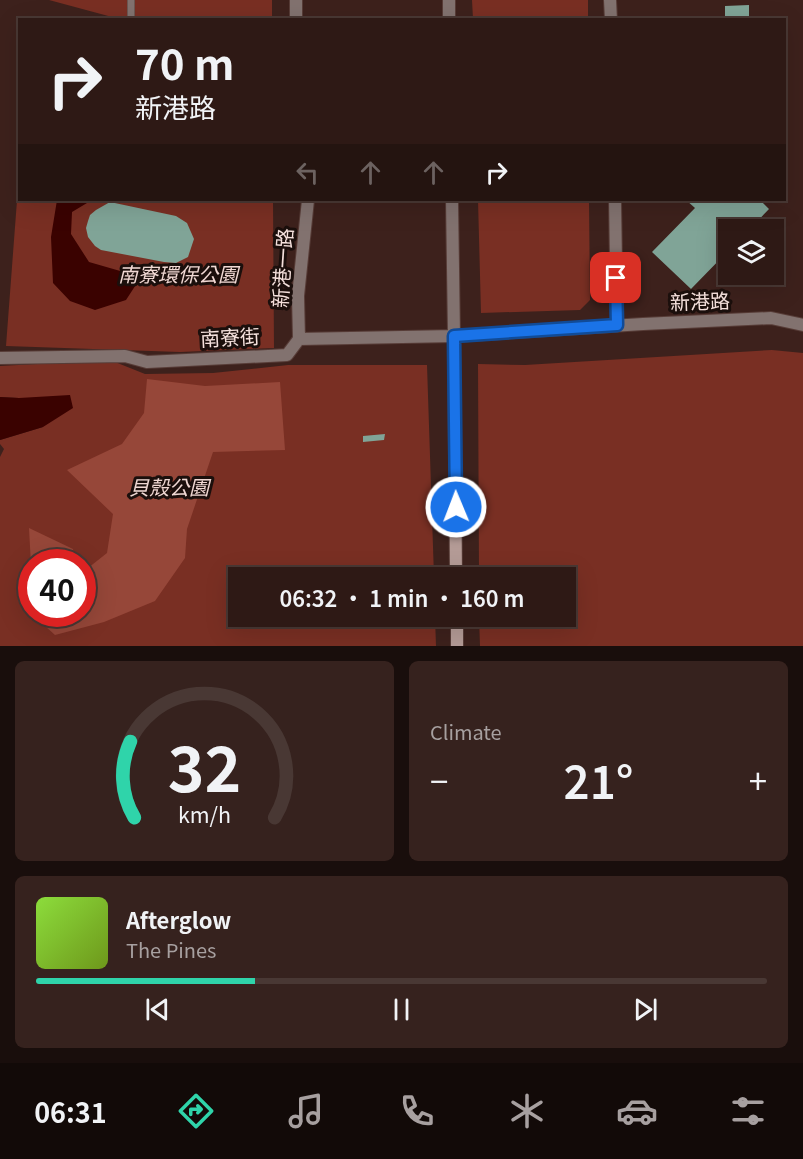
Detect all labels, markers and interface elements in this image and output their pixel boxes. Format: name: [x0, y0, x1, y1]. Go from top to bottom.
text: 70 m: [135, 31, 235, 92]
icon: right: [36, 42, 114, 120]
text: 新港路: [135, 87, 216, 126]
icon: left: [291, 156, 324, 189]
icon: ahead: [354, 156, 387, 189]
icon: ahead: [417, 156, 450, 189]
icon: right: [480, 156, 513, 189]
map controls: [718, 219, 784, 285]
button: layers: [718, 219, 784, 285]
street label: 新港一路: [264, 227, 299, 309]
pin: [590, 252, 641, 303]
park label: 南寮環保公園: [118, 259, 241, 288]
icon: arrive: [599, 261, 632, 294]
street label: 新港路: [669, 285, 730, 316]
street label: 南寮街: [199, 320, 261, 353]
park label: 貝殼公園: [129, 472, 212, 501]
position arrow: [424, 475, 488, 539]
speed limit sign: 40: [18, 549, 96, 627]
text: 06:32 · 1 min · 160 m: [279, 581, 525, 613]
text: Climate: [430, 717, 502, 746]
text: 32: [168, 720, 241, 810]
text: 21°: [564, 747, 633, 812]
text: −: [430, 756, 448, 804]
text: +: [749, 756, 767, 804]
text: km/h: [178, 798, 231, 829]
text: Afterglow: [126, 903, 231, 935]
text: The Pines: [126, 935, 216, 964]
icon: previous: [141, 993, 174, 1026]
icon: pause: [385, 993, 418, 1026]
icon: next: [629, 993, 662, 1026]
icon: directions: [175, 1090, 217, 1132]
icon: music: [285, 1090, 327, 1132]
icon: phone: [396, 1090, 438, 1132]
icon: climate: [506, 1090, 548, 1132]
icon: car: [616, 1090, 658, 1132]
icon: filters: [727, 1090, 769, 1132]
text: 06:31: [34, 1092, 107, 1131]

